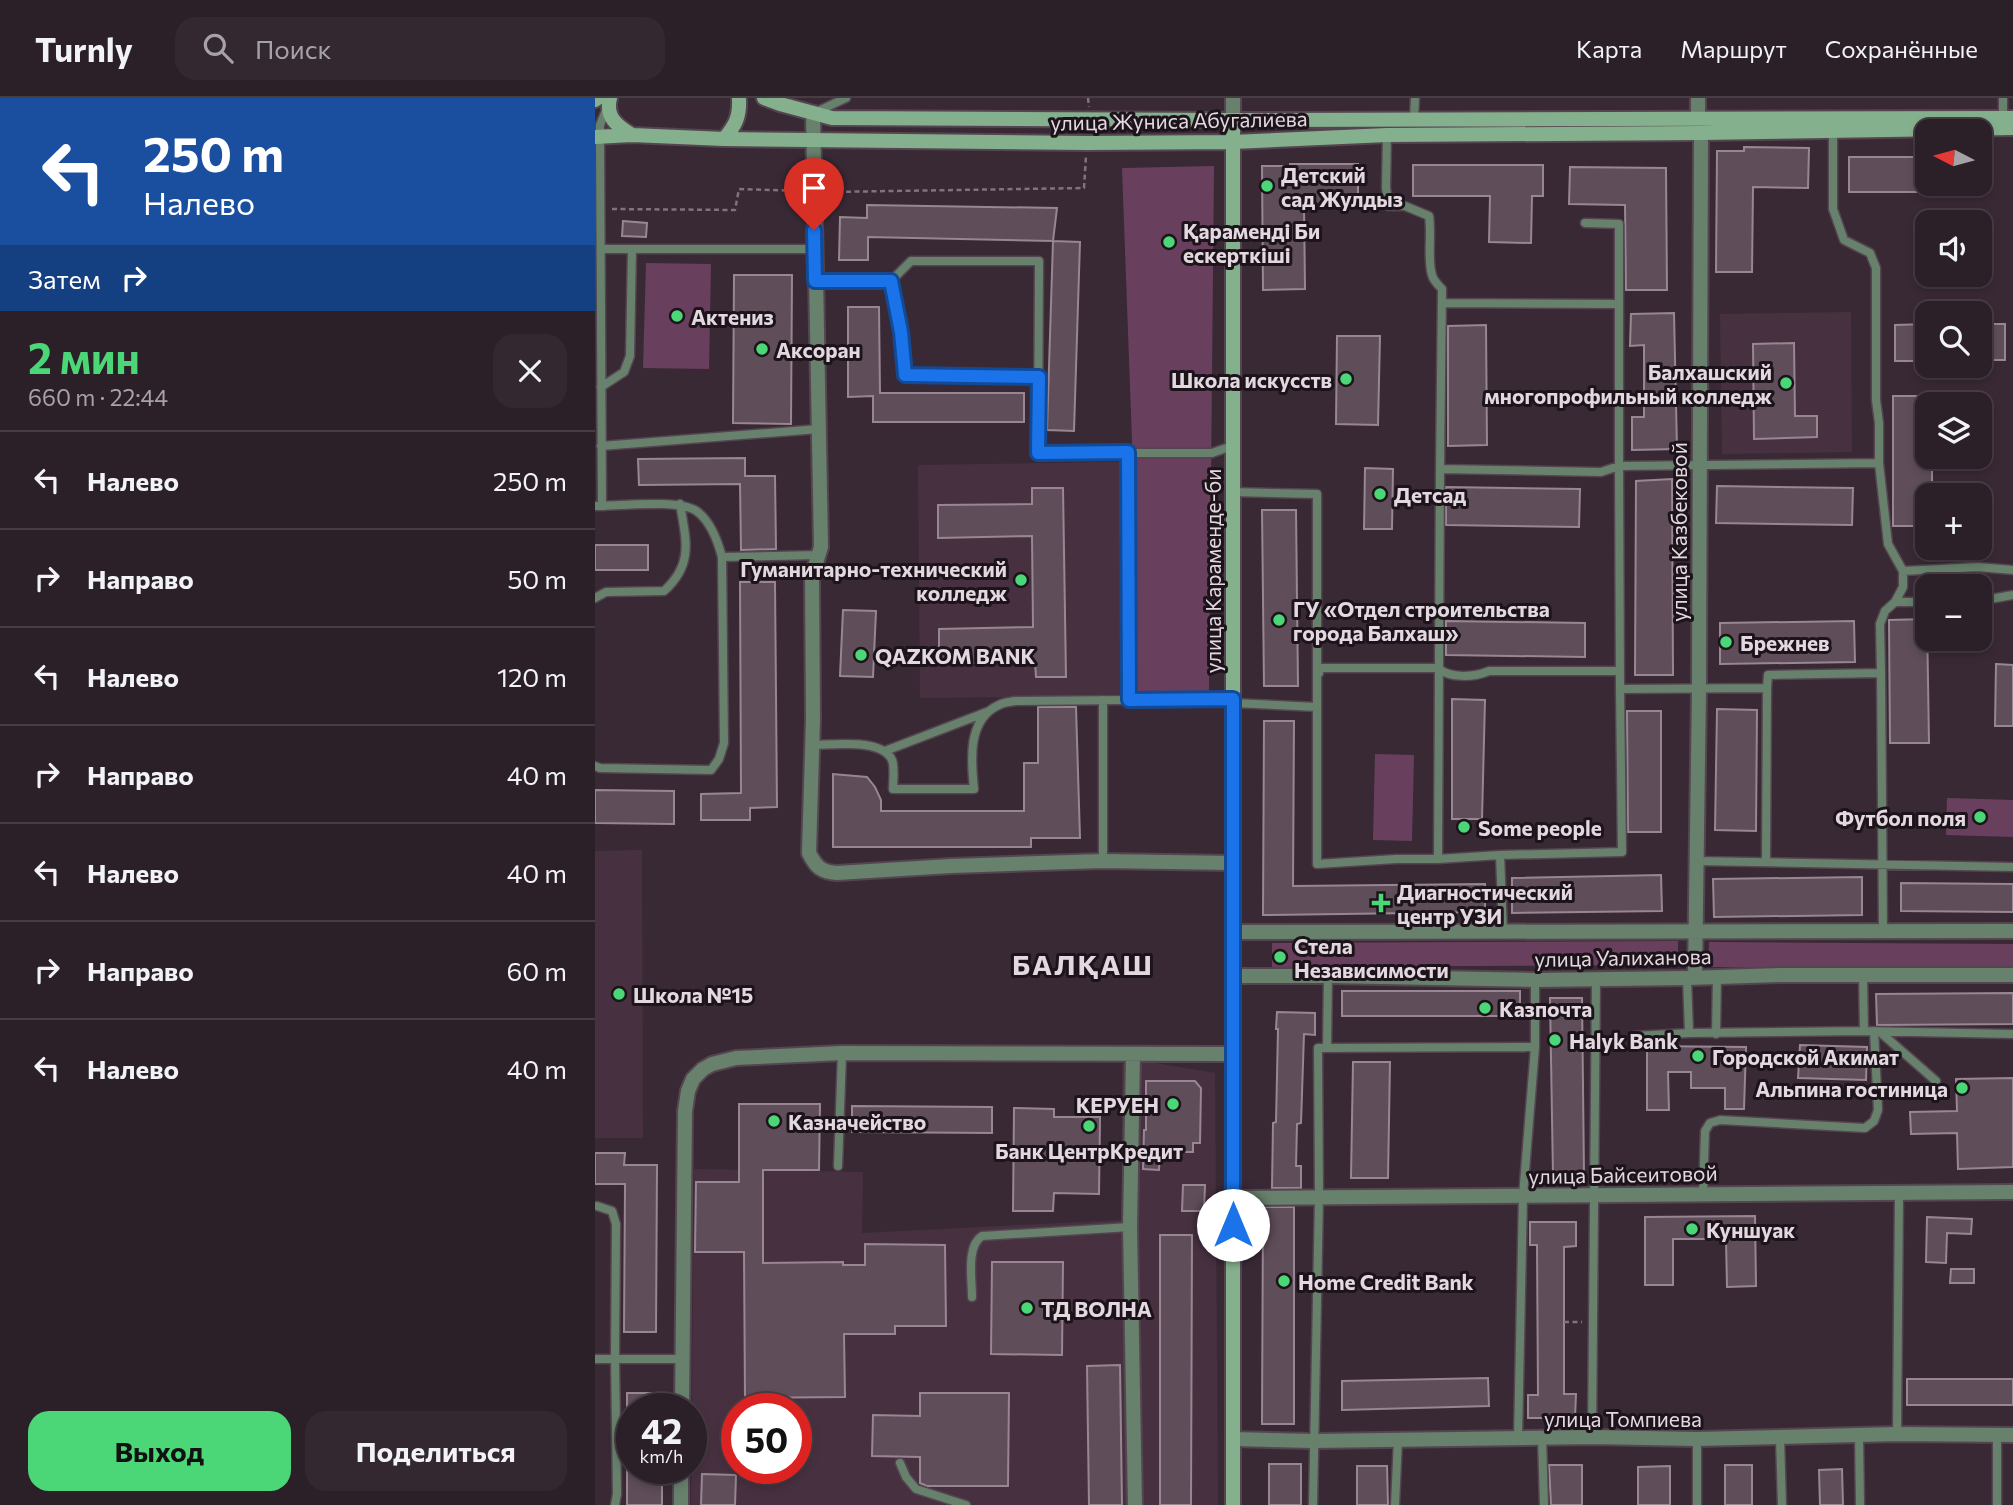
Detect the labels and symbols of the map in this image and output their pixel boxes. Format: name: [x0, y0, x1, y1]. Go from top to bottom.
street label: улица Жуниса Абугалиева: [1050, 105, 1308, 135]
north arrow: [1915, 119, 1991, 196]
pin: [784, 158, 844, 230]
place label: Детский сад Жулдыз: [1281, 162, 1403, 211]
marker: Детский сад Жулдыз: [1259, 178, 1275, 194]
place label: Қараменді Би ескерткіші: [1183, 218, 1320, 267]
marker: Қараменді Би ескерткіші: [1161, 234, 1177, 250]
place label: Актениз: [691, 304, 774, 329]
marker: Актениз: [669, 308, 685, 324]
place label: Аксоран: [776, 337, 861, 362]
marker: Аксоран: [754, 341, 770, 357]
place label: Балхашский многопрофильный колледж: [1484, 359, 1772, 408]
place label: Школа искусств: [1171, 367, 1332, 392]
marker: Школа искусств: [1338, 371, 1354, 387]
marker: Балхашский многопрофильный колледж: [1778, 375, 1794, 391]
street label: улица Казбековой: [1666, 442, 1691, 622]
street label: улица Караменде-би: [1200, 469, 1225, 673]
place label: Детсад: [1394, 482, 1466, 507]
marker: Детсад: [1372, 486, 1388, 502]
place label: Гуманитарно-технический колледж: [740, 556, 1007, 605]
marker: Гуманитарно-технический колледж: [1013, 572, 1029, 588]
place label: ГУ «Отдел строительства города Балхаш»: [1293, 596, 1550, 645]
marker: ГУ «Отдел строительства города Балхаш»: [1271, 612, 1287, 628]
place label: Брежнев: [1740, 630, 1830, 655]
marker: Брежнев: [1718, 634, 1734, 650]
place label: QAZKOM BANK: [875, 643, 1035, 668]
marker: QAZKOM BANK: [853, 647, 869, 663]
place label: Футбол поля: [1835, 805, 1966, 830]
marker: Футбол поля: [1972, 809, 1988, 825]
place label: Some people: [1478, 815, 1602, 840]
marker: Some people: [1456, 819, 1472, 835]
place label: Диагностический центр УЗИ: [1397, 879, 1573, 928]
marker: Диагностический центр УЗИ: [1371, 893, 1391, 913]
place label: Стела Независимости: [1294, 933, 1449, 982]
street label: улица Уалиханова: [1534, 943, 1712, 971]
district label: БАЛҚАШ: [1012, 947, 1154, 981]
marker: Стела Независимости: [1272, 949, 1288, 965]
place label: Школа №15: [633, 982, 753, 1007]
marker: Школа №15: [611, 986, 627, 1002]
place label: Казпочта: [1499, 996, 1592, 1021]
marker: Казпочта: [1477, 1000, 1493, 1016]
place label: Halyk Bank: [1569, 1028, 1678, 1053]
marker: Halyk Bank: [1547, 1032, 1563, 1048]
place label: Городской Акимат: [1712, 1044, 1899, 1069]
marker: Городской Акимат: [1690, 1048, 1706, 1064]
place label: Альпина гостиница: [1755, 1076, 1948, 1101]
marker: Альпина гостиница: [1954, 1080, 1970, 1096]
place label: КЕРУЕН: [1076, 1092, 1159, 1117]
marker: КЕРУЕН: [1165, 1096, 1181, 1112]
place label: Казначейство: [788, 1109, 926, 1134]
marker: Казначейство: [766, 1113, 782, 1129]
marker: Банк ЦентрКредит: [1081, 1118, 1097, 1134]
place label: Банк ЦентрКредит: [995, 1138, 1183, 1163]
street label: улица Байсеитовой: [1528, 1160, 1718, 1188]
position arrow: [1196, 1188, 1270, 1262]
place label: Куншуак: [1706, 1217, 1795, 1242]
marker: Куншуак: [1684, 1221, 1700, 1237]
place label: Home Credit Bank: [1298, 1269, 1474, 1294]
marker: Home Credit Bank: [1276, 1273, 1292, 1289]
place label: ТД ВОЛНА: [1041, 1296, 1152, 1321]
marker: ТД ВОЛНА: [1019, 1300, 1035, 1316]
speed limit sign: 50: [721, 1393, 812, 1484]
street label: улица Томпиева: [1544, 1406, 1702, 1431]

